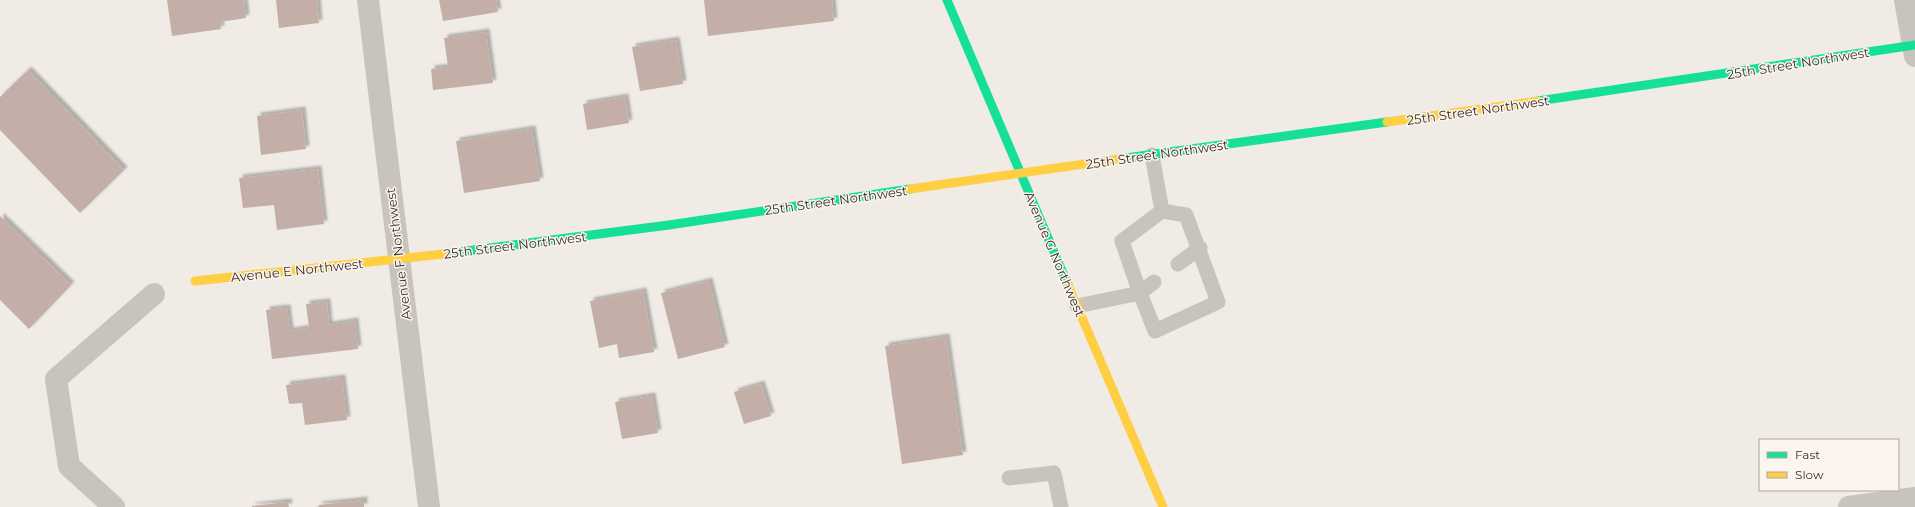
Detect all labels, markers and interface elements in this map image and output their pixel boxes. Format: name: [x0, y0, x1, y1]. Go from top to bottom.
street label: 25th Street Northwest: [1726, 44, 1870, 82]
street label: 25th Street Northwest: [1406, 92, 1550, 128]
street label: 25th Street Northwest: [1085, 136, 1229, 172]
street label: 25th Street Northwest: [764, 182, 908, 218]
street label: Avenue F Northwest: [382, 187, 414, 321]
street label: Avenue G Northwest: [1021, 189, 1089, 319]
street label: 25th Street Northwest: [443, 228, 587, 262]
street label: Avenue E Northwest: [230, 255, 364, 285]
legend: [1759, 439, 1899, 491]
text: Fast: [1795, 447, 1820, 462]
text: Slow: [1795, 467, 1824, 482]

